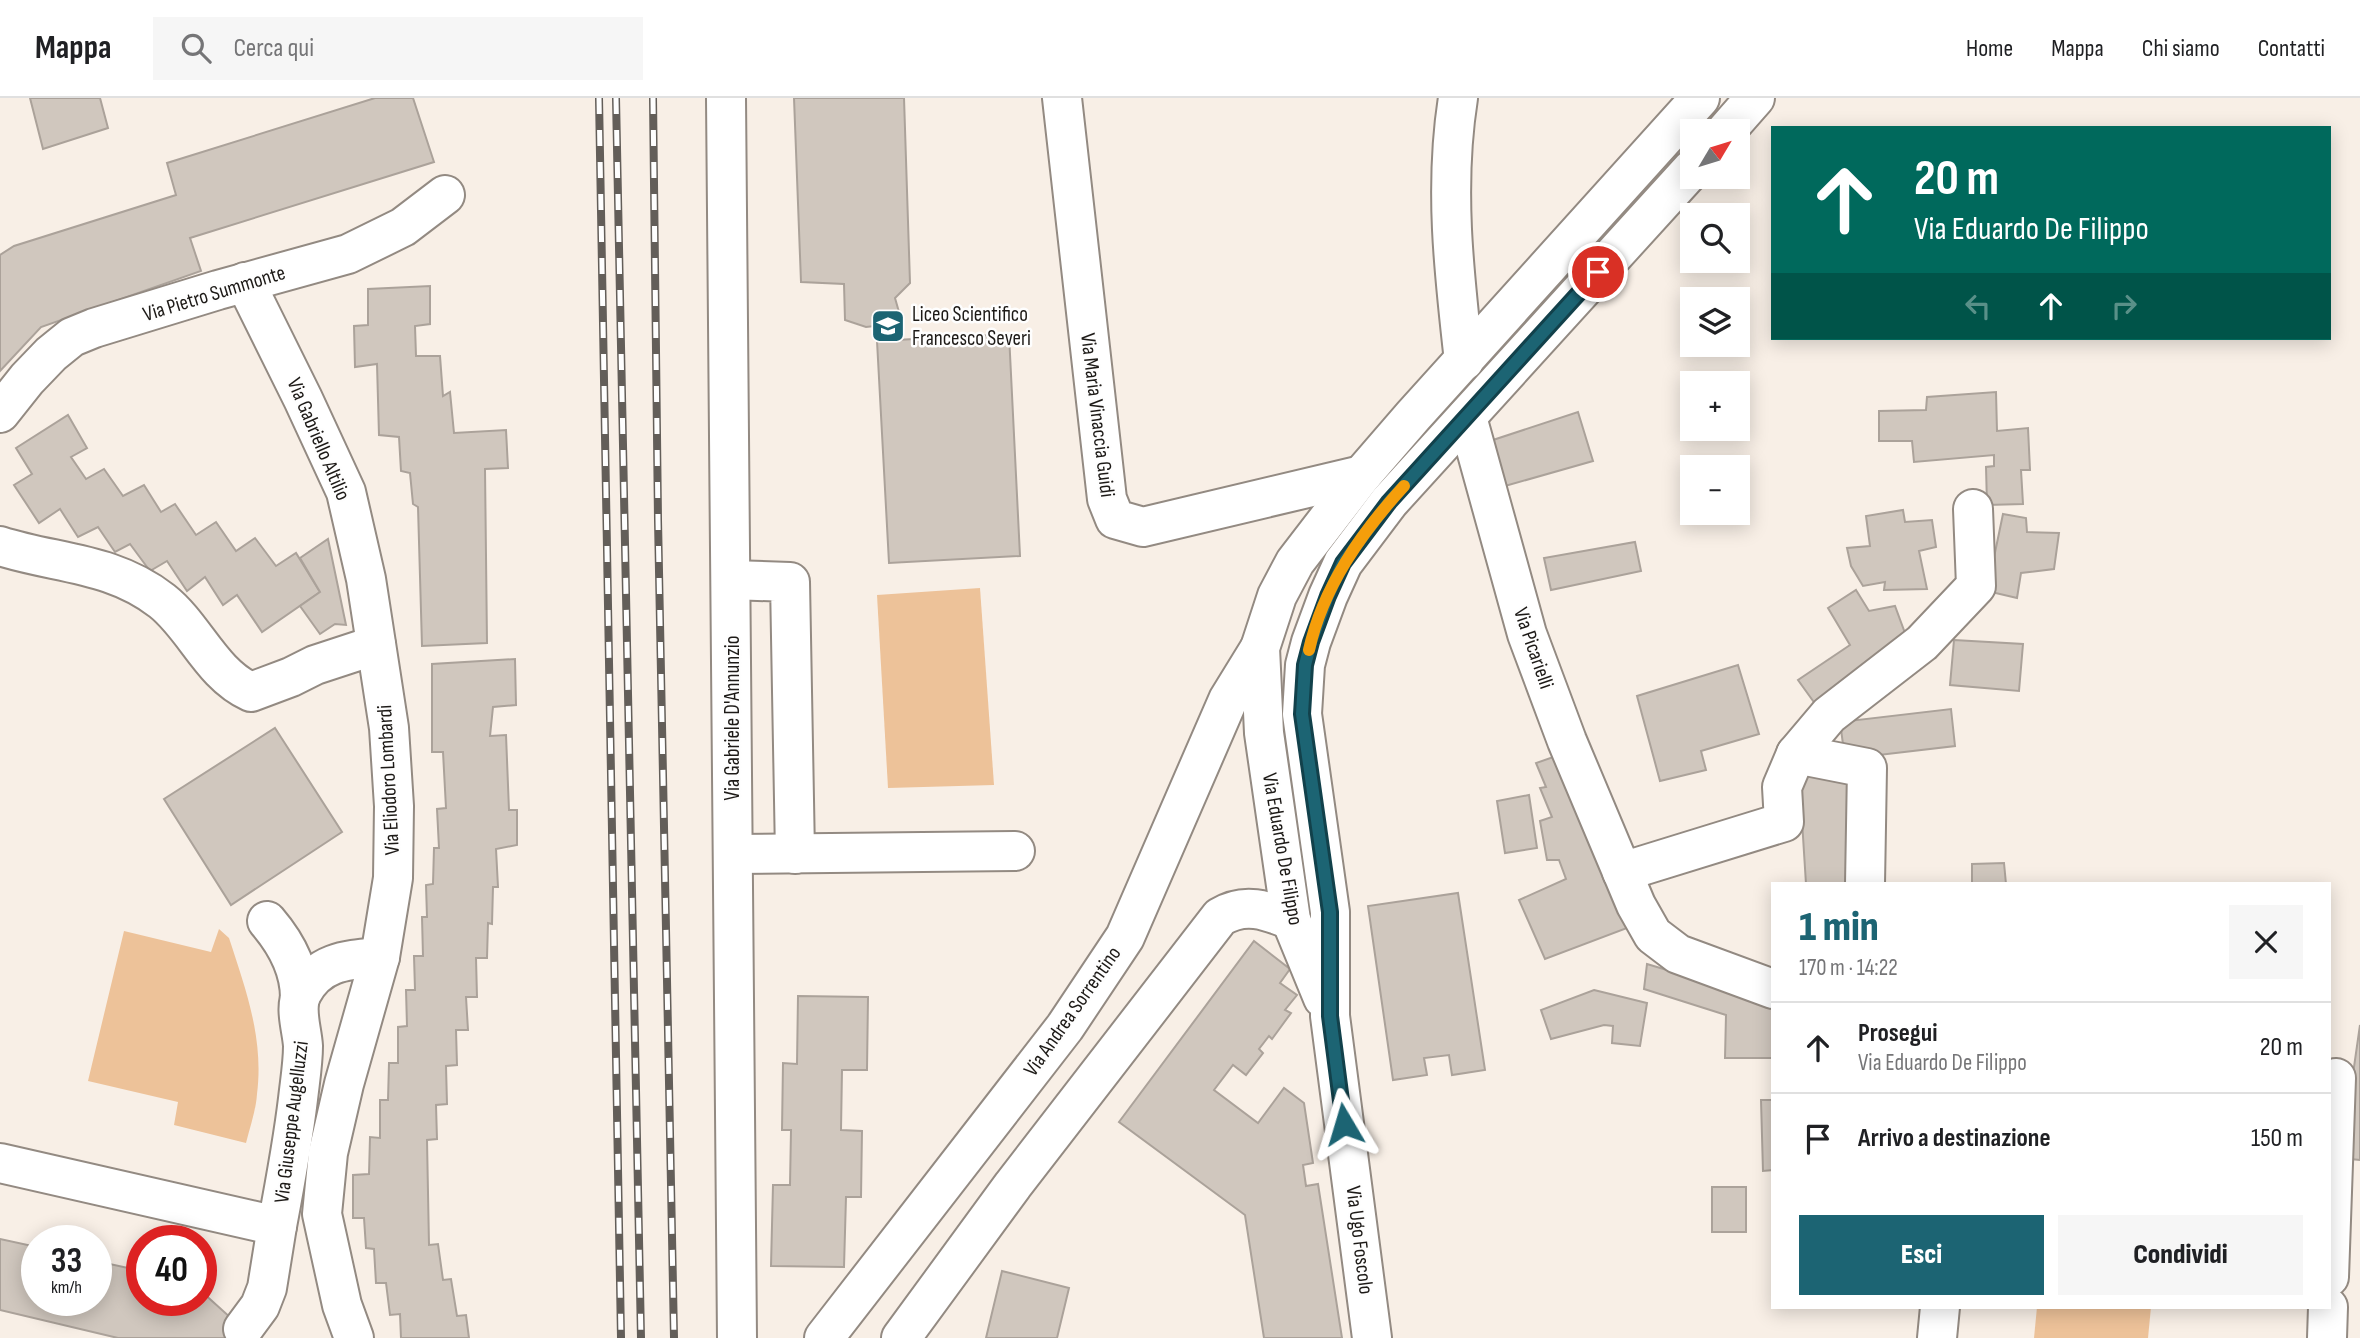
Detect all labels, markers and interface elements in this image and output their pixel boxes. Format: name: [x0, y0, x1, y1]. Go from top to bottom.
search box: [153, 17, 643, 80]
text: Mappa: [35, 28, 111, 68]
icon: search: [177, 29, 215, 67]
text: Cerca qui: [233, 33, 314, 64]
text: Home: [1966, 34, 2013, 63]
text: Mappa: [2051, 34, 2104, 63]
text: Chi siamo: [2142, 34, 2220, 63]
text: Contatti: [2258, 34, 2325, 63]
north arrow: [1680, 119, 1750, 189]
map controls: [1680, 119, 1750, 525]
text: 20 m: [1914, 150, 1999, 209]
icon: ahead: [1799, 154, 1890, 245]
button: search: [1680, 203, 1750, 273]
text: Via Eduardo De Filippo: [1914, 210, 2149, 249]
pin: [1568, 242, 1628, 302]
icon: arrive: [1579, 253, 1617, 291]
street label: Via Pietro Summonte: [140, 260, 288, 327]
button: layers: [1680, 287, 1750, 357]
icon: left: [1959, 287, 1997, 325]
icon: ahead: [2032, 287, 2070, 325]
icon: right: [2105, 287, 2143, 325]
place label: Liceo Scientifico Francesco Severi: [912, 302, 1031, 351]
school or university icon: Liceo Scientifico Francesco Severi: [869, 307, 907, 345]
street label: Via Maria Vinaccia Guidi: [1075, 332, 1120, 498]
button: +: [1680, 371, 1750, 441]
street label: Via Gabriello Altilio: [282, 374, 356, 504]
button: −: [1680, 455, 1750, 525]
street label: Via Picarielli: [1508, 604, 1559, 692]
street label: Via Gabriele D'Annunzio: [720, 636, 745, 800]
street label: Via Eliodoro Lombardi: [372, 704, 405, 856]
street label: Via Eduardo De Filippo: [1257, 771, 1308, 927]
text: 1 min: [1799, 902, 1879, 953]
button: close: [2229, 905, 2303, 979]
street label: Via Andrea Sorrentino: [1018, 942, 1126, 1081]
text: 170 m · 14:22: [1799, 954, 1898, 982]
text: Prosegui: [1858, 1018, 1937, 1049]
icon: ahead: [1799, 1029, 1837, 1067]
text: 20 m: [2260, 1032, 2303, 1063]
street label: Via Giuseppe Augelluzzi: [269, 1040, 314, 1205]
text: Via Eduardo De Filippo: [1858, 1049, 2027, 1077]
position arrow: [1307, 1087, 1381, 1161]
icon: arrive: [1799, 1120, 1837, 1158]
text: Arrivo a destinazione: [1858, 1123, 2051, 1154]
text: 150 m: [2251, 1123, 2303, 1154]
street label: Via Ugo Foscolo: [1340, 1184, 1379, 1296]
button: Esci: [1799, 1215, 2044, 1295]
button: Condividi: [2058, 1215, 2303, 1295]
speed limit sign: 40: [126, 1225, 217, 1316]
text: 33: [51, 1240, 82, 1283]
text: km/h: [51, 1277, 82, 1298]

